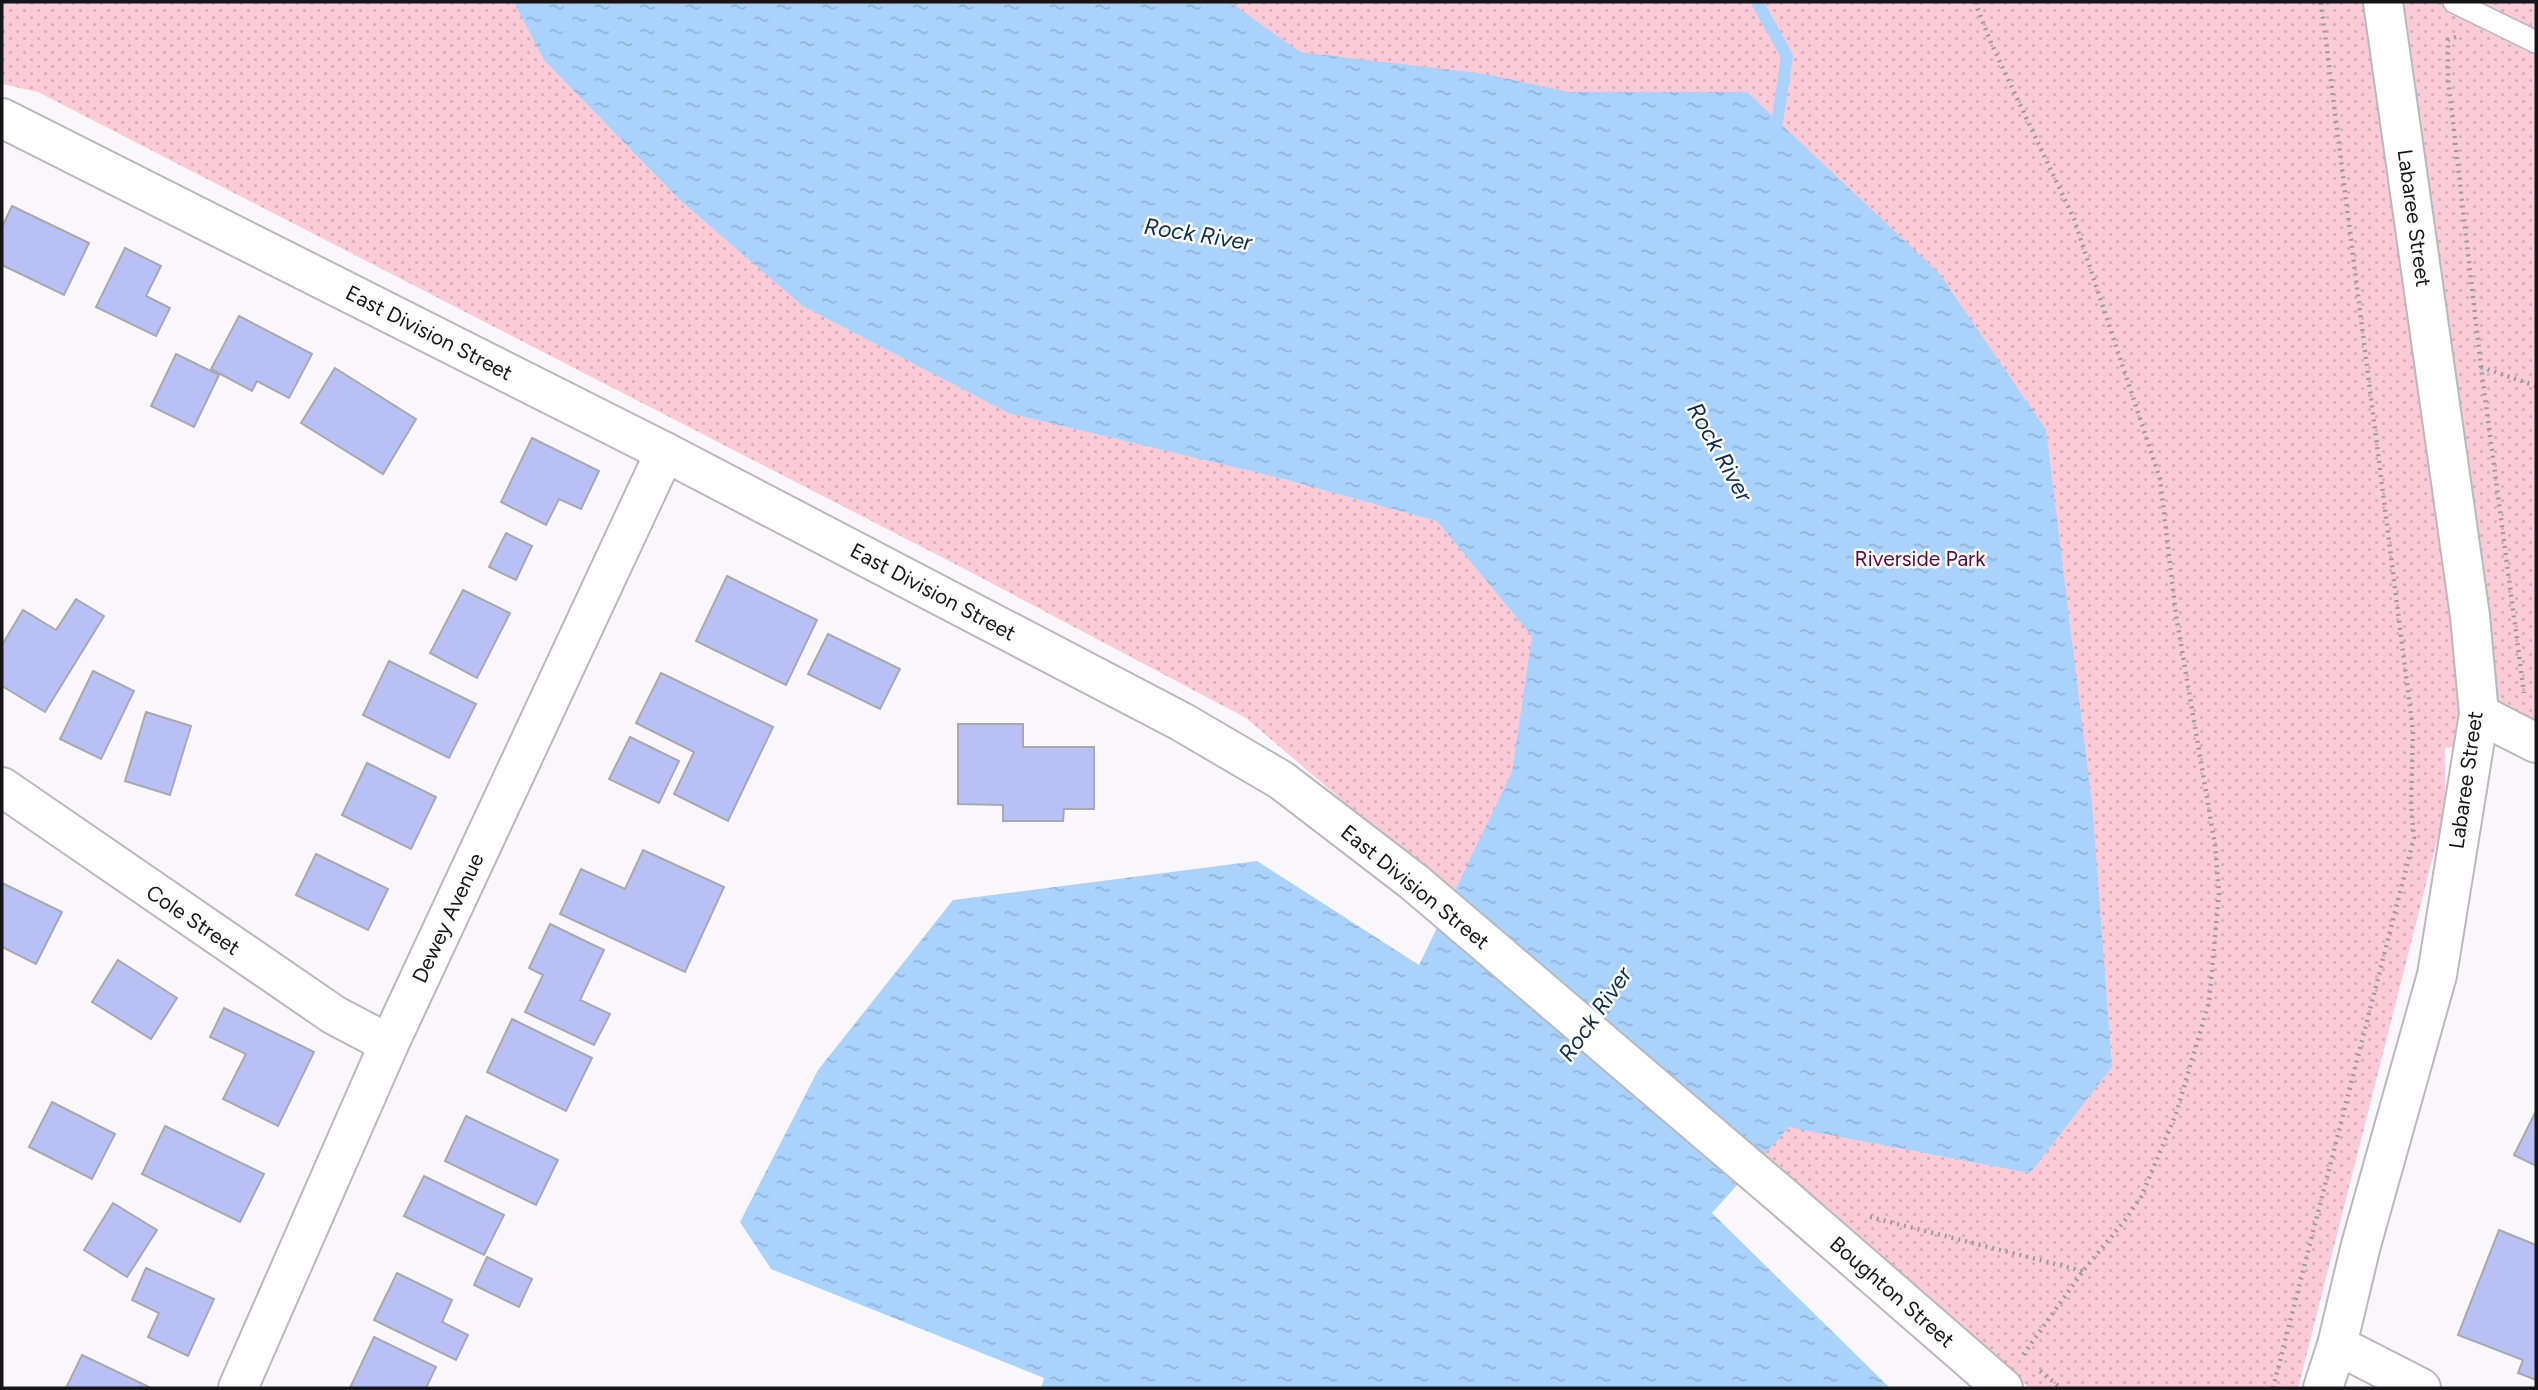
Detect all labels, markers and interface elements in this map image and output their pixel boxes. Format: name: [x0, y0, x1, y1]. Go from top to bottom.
street label: Labaree Street: [2392, 148, 2437, 288]
water label: Rock River: [1142, 212, 1255, 257]
street label: East Division Street: [342, 280, 517, 385]
water label: Rock River: [1681, 398, 1759, 507]
street label: East Division Street: [846, 537, 1020, 646]
park label: Riverside Park: [1855, 546, 1986, 571]
street label: Labaree Street: [2443, 709, 2488, 850]
street label: East Division Street: [1336, 819, 1495, 954]
street label: Dewey Avenue: [407, 849, 489, 987]
street label: Cole Street: [142, 879, 245, 960]
water label: Rock River: [1552, 960, 1638, 1067]
street label: Boughton Street: [1825, 1231, 1960, 1352]

